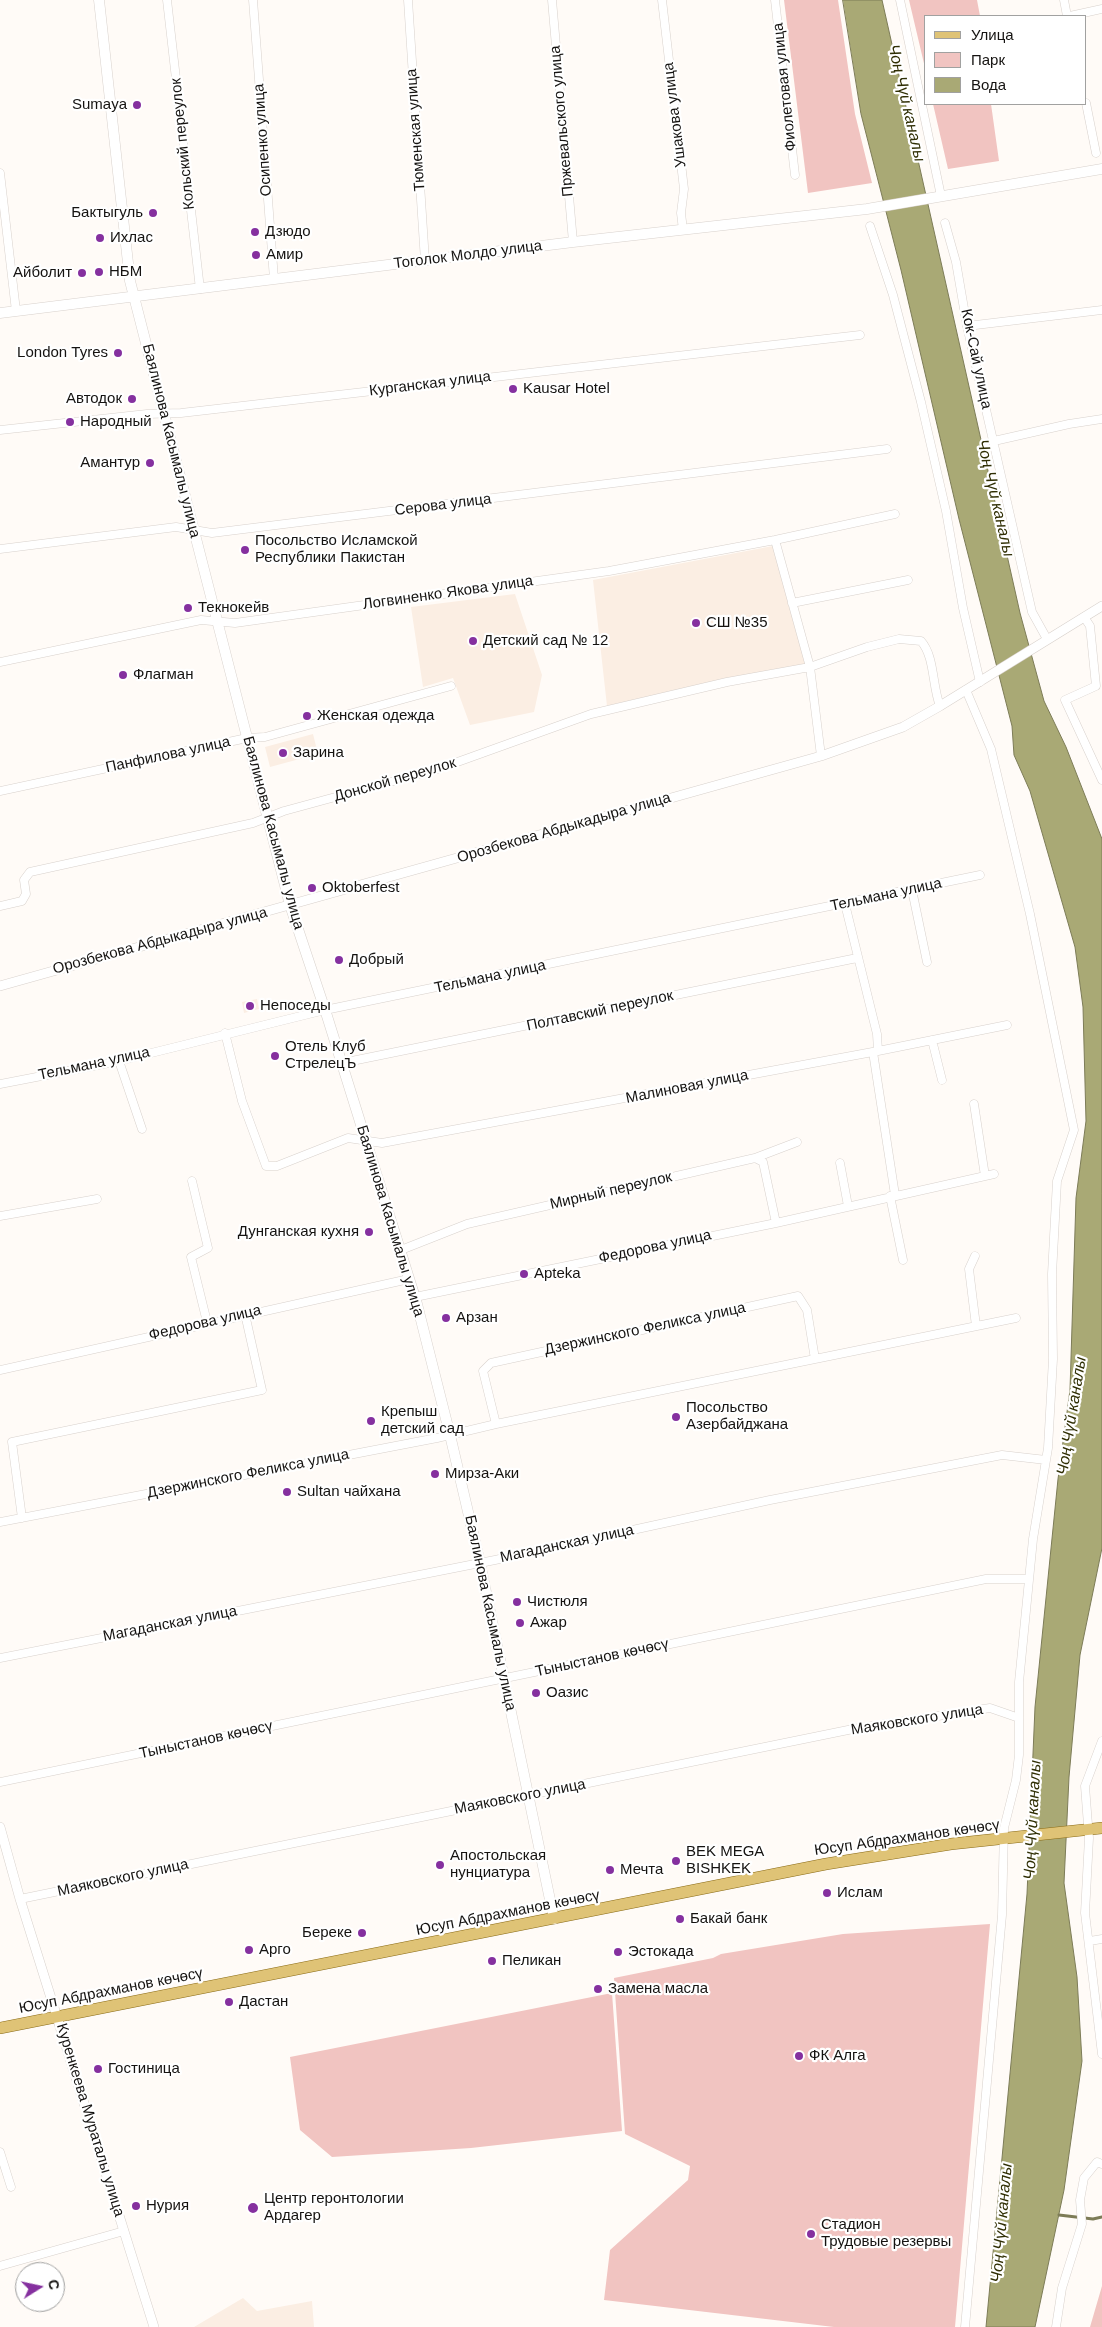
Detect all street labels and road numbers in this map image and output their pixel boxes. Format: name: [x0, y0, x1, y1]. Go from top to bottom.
street label: Фиолетовая улица: [769, 22, 801, 152]
street label: Пржевальского улица: [546, 45, 578, 197]
street label: Ушакова улица: [660, 61, 690, 169]
street label: Тюменская улица: [403, 68, 429, 192]
street label: Кольский переулок: [167, 77, 199, 211]
street label: Осипенко улица: [250, 83, 276, 197]
street label: Тоголок Молдо улица: [393, 237, 543, 273]
street label: Кок-Сай улица: [957, 307, 995, 411]
street label: Баялинова Касымалы улица: [138, 342, 204, 540]
street label: Курганская улица: [368, 368, 492, 400]
street label: Серова улица: [394, 490, 492, 520]
street label: Логвиненко Якова улица: [362, 572, 534, 614]
street label: Панфилова улица: [104, 733, 232, 777]
street label: Баялинова Касымалы улица: [239, 734, 307, 932]
street label: Донской переулок: [332, 754, 458, 806]
street label: Орозбекова Абдыкадыра улица: [455, 789, 673, 867]
street label: Тельмана улица: [829, 874, 943, 916]
street label: Орозбекова Абдыкадыра улица: [51, 904, 269, 978]
street label: Тельмана улица: [433, 956, 547, 998]
street label: Полтавский переулок: [525, 987, 675, 1035]
street label: Тельмана улица: [37, 1043, 151, 1085]
street label: Малиновая улица: [624, 1066, 750, 1108]
street label: Баялинова Касымалы улица: [352, 1123, 428, 1319]
street label: Мирный переулок: [548, 1168, 674, 1214]
street label: Федорова улица: [597, 1226, 713, 1268]
street label: Дзержинского Феликса улица: [543, 1299, 747, 1359]
street label: Федорова улица: [147, 1301, 263, 1345]
street label: Дзержинского Феликса улица: [146, 1446, 350, 1502]
street label: Баялинова Касымалы улица: [460, 1514, 520, 1712]
street label: Магаданская улица: [499, 1521, 635, 1567]
street label: Магаданская улица: [101, 1602, 239, 1646]
street label: Тыныстанов көчөсү: [534, 1635, 670, 1681]
street label: Маяковского улица: [850, 1701, 984, 1739]
street label: Тыныстанов көчөсү: [138, 1717, 274, 1763]
street label: Маяковского улица: [453, 1775, 587, 1819]
street label: Юсуп Абдрахманов көчөсү: [813, 1816, 1001, 1860]
street label: Маяковского улица: [56, 1855, 190, 1901]
street label: Юсуп Абдрахманов көчөсү: [415, 1886, 601, 1940]
street label: Юсуп Абдрахманов көчөсү: [18, 1964, 204, 2018]
street label: Куренкеева Мураталы улица: [52, 2021, 128, 2219]

